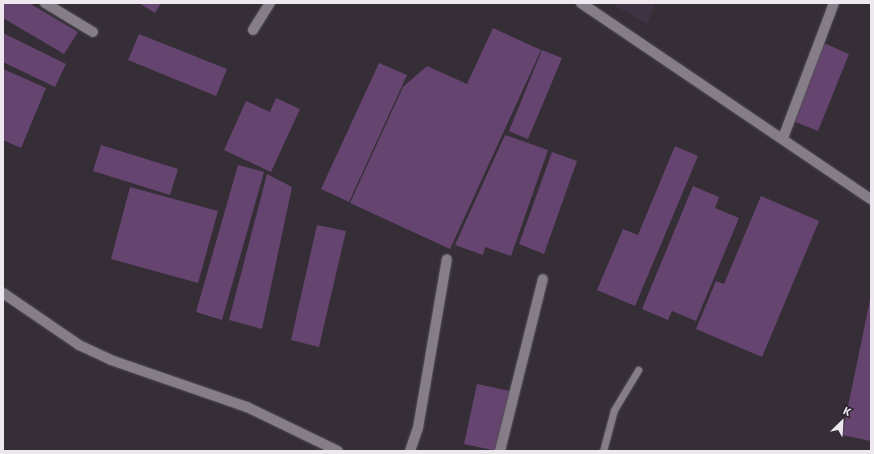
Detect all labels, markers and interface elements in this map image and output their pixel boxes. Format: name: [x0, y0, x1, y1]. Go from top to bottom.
north arrow: [822, 402, 862, 442]
text: K: [841, 403, 853, 418]

